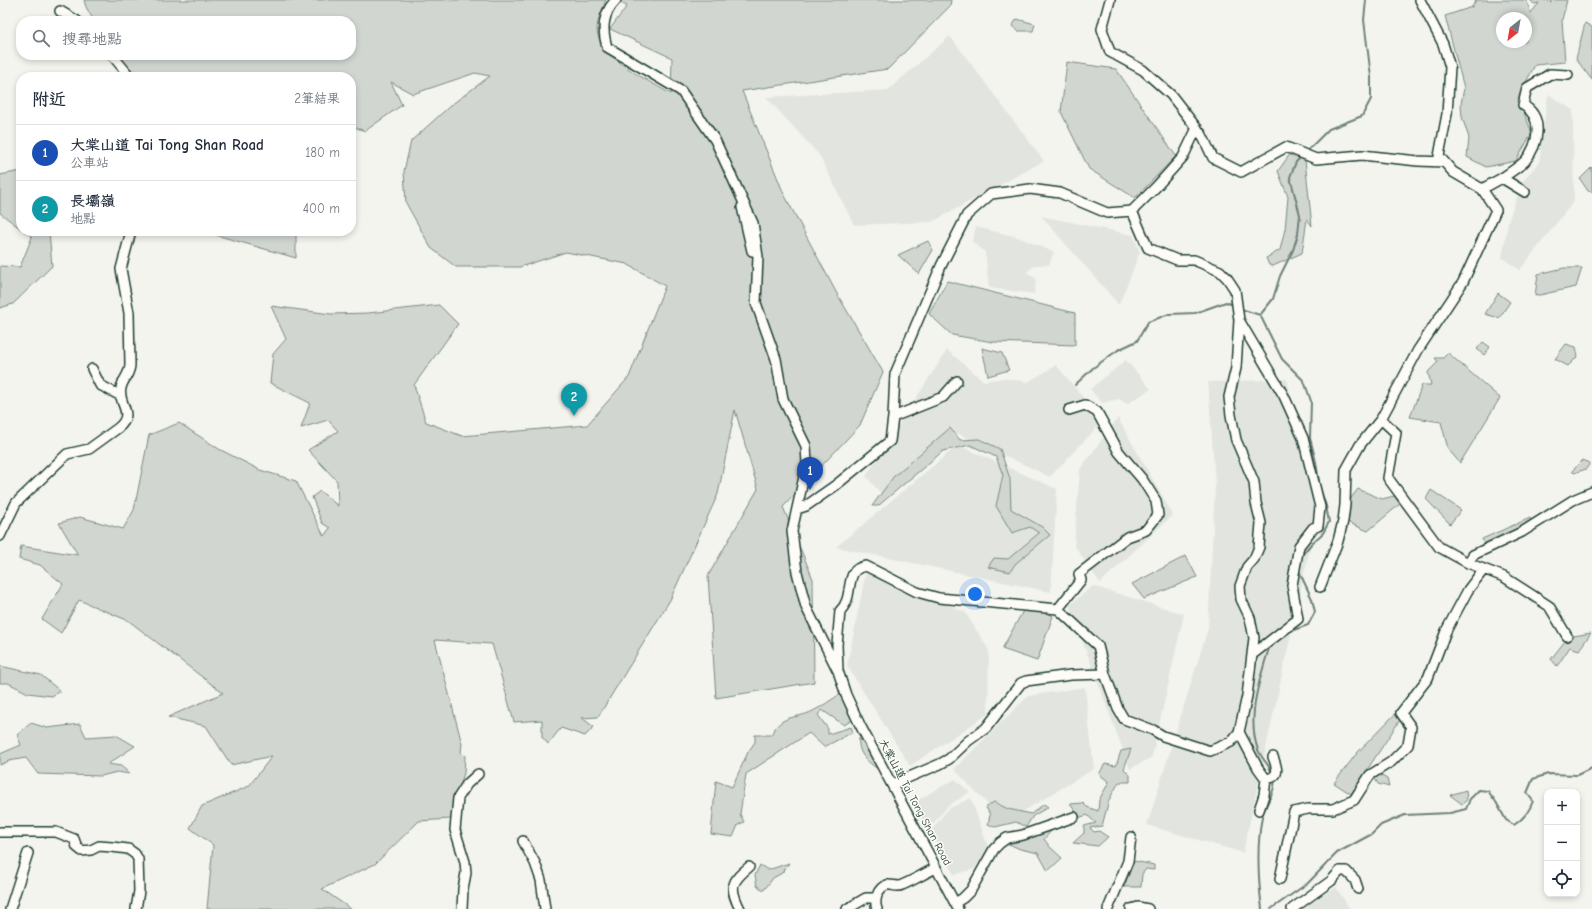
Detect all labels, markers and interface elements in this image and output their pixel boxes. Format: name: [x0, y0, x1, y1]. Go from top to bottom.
north arrow: [1496, 12, 1532, 48]
search box: [16, 16, 356, 60]
icon: search: [30, 27, 52, 49]
text: 搜尋地點: [62, 30, 122, 48]
text: 附近: [32, 90, 66, 109]
text: 2筆結果: [294, 91, 340, 106]
text: 大棠山道 Tai Tong Shan Road: [70, 136, 264, 154]
text: 1: [42, 145, 48, 160]
text: 180 m: [305, 145, 340, 160]
text: 公車站: [70, 155, 109, 170]
text: 長壩嶺: [70, 192, 115, 210]
text: 2: [42, 201, 48, 216]
text: 400 m: [303, 201, 340, 216]
text: 地點: [70, 211, 96, 226]
pin: 2: [561, 383, 587, 416]
pin: 1: [797, 457, 823, 490]
your location: [965, 584, 985, 604]
street label: 大棠山道 Tai Tong Shan Road: [876, 736, 954, 868]
map controls: [1544, 789, 1580, 897]
button: +: [1544, 789, 1580, 825]
button: −: [1544, 825, 1580, 861]
button: locate: [1544, 861, 1580, 897]

